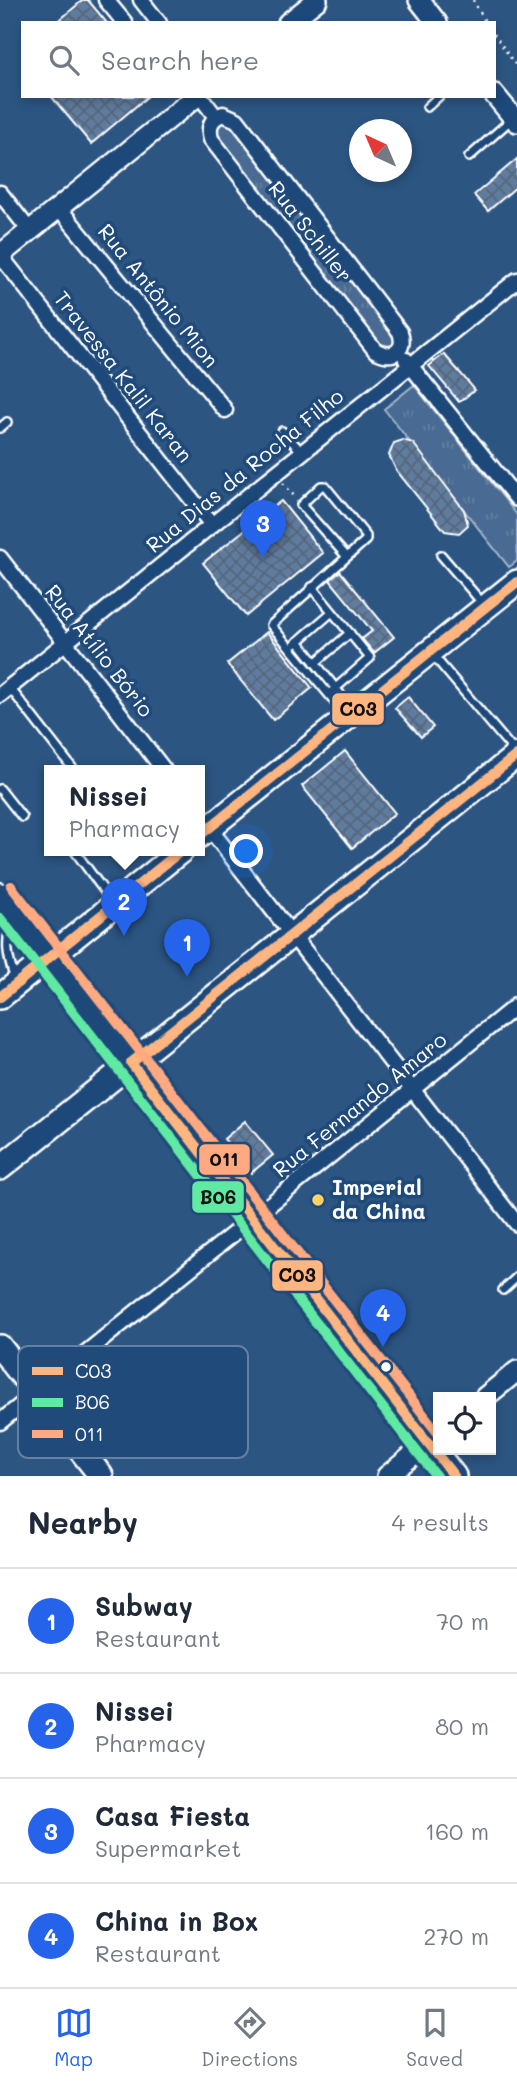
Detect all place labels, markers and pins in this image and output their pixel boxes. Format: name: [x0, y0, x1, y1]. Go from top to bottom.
pin: 3: [240, 500, 286, 558]
pin: 2: [101, 878, 147, 936]
pin: 1: [164, 919, 210, 977]
place label: Imperial da China: [332, 1173, 426, 1224]
marker: Imperial da China: [310, 1192, 326, 1208]
pin: 4: [360, 1289, 406, 1347]
unlabelled marker: [379, 1360, 393, 1374]

